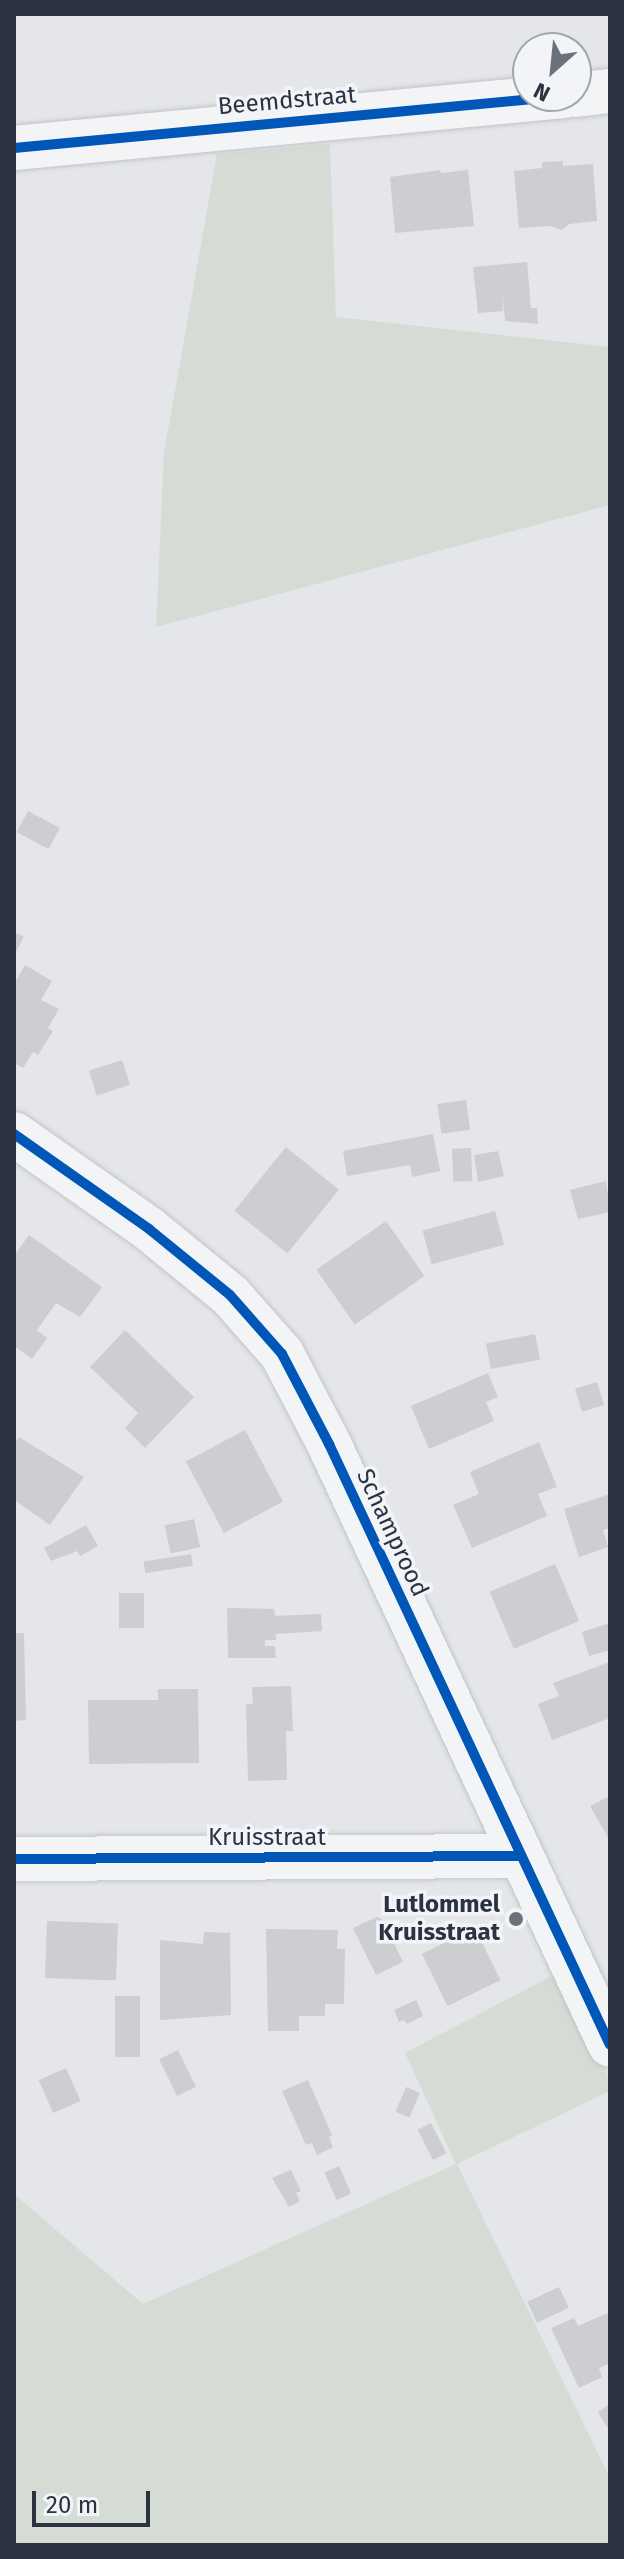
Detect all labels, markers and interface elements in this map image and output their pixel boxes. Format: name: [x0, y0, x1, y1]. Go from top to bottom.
north arrow: [512, 32, 592, 112]
text: N: [529, 77, 554, 107]
street label: Beemdstraat: [217, 81, 357, 121]
street label: Schamprood: [350, 1465, 434, 1601]
street label: Kruisstraat: [208, 1824, 326, 1852]
place label: Lutlommel Kruisstraat: [378, 1891, 500, 1947]
marker: Lutlommel Kruisstraat: [507, 1910, 525, 1928]
scale bar: [36, 2475, 154, 2525]
text: 20 m: [46, 2491, 98, 2519]

